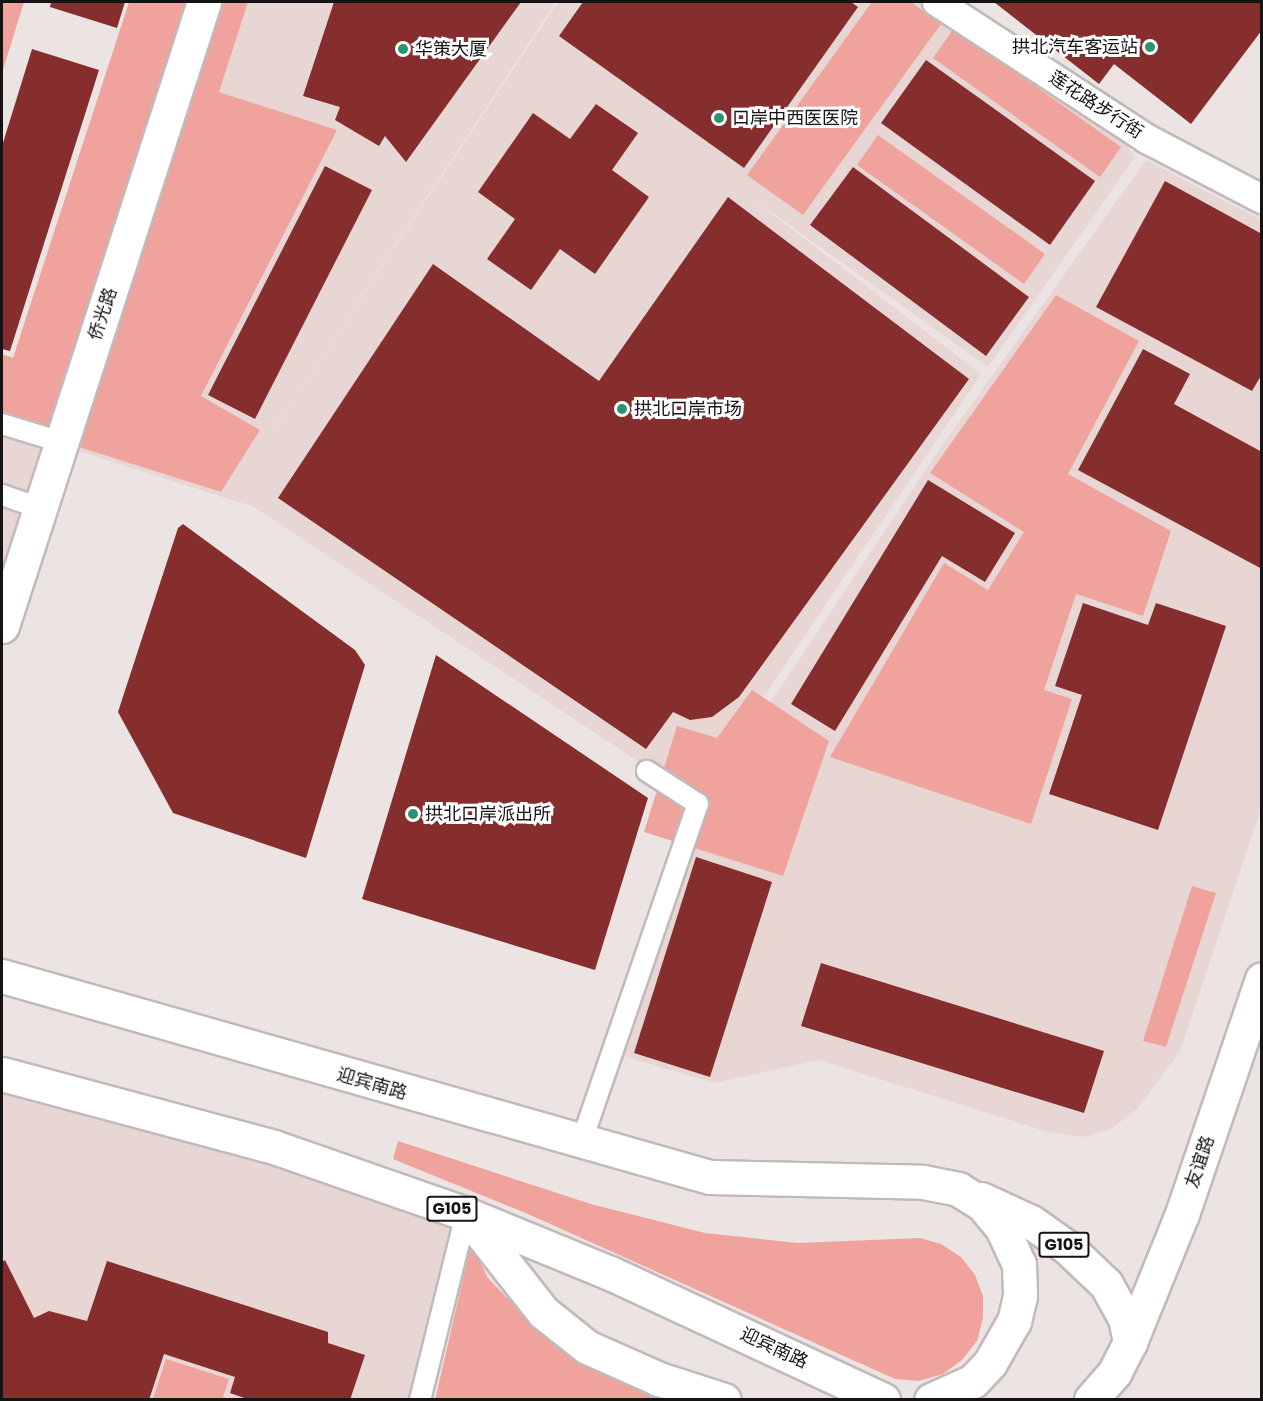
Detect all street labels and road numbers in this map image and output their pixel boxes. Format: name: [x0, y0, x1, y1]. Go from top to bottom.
street label: 莲花路步行街: [1045, 67, 1147, 143]
street label: 侨光路: [84, 285, 122, 343]
street label: 迎宾南路: [334, 1064, 410, 1104]
street label: 友谊路: [1181, 1133, 1219, 1191]
road number: G105: [425, 1196, 479, 1222]
road number: G105: [1037, 1232, 1091, 1258]
street label: 迎宾南路: [737, 1323, 811, 1373]

